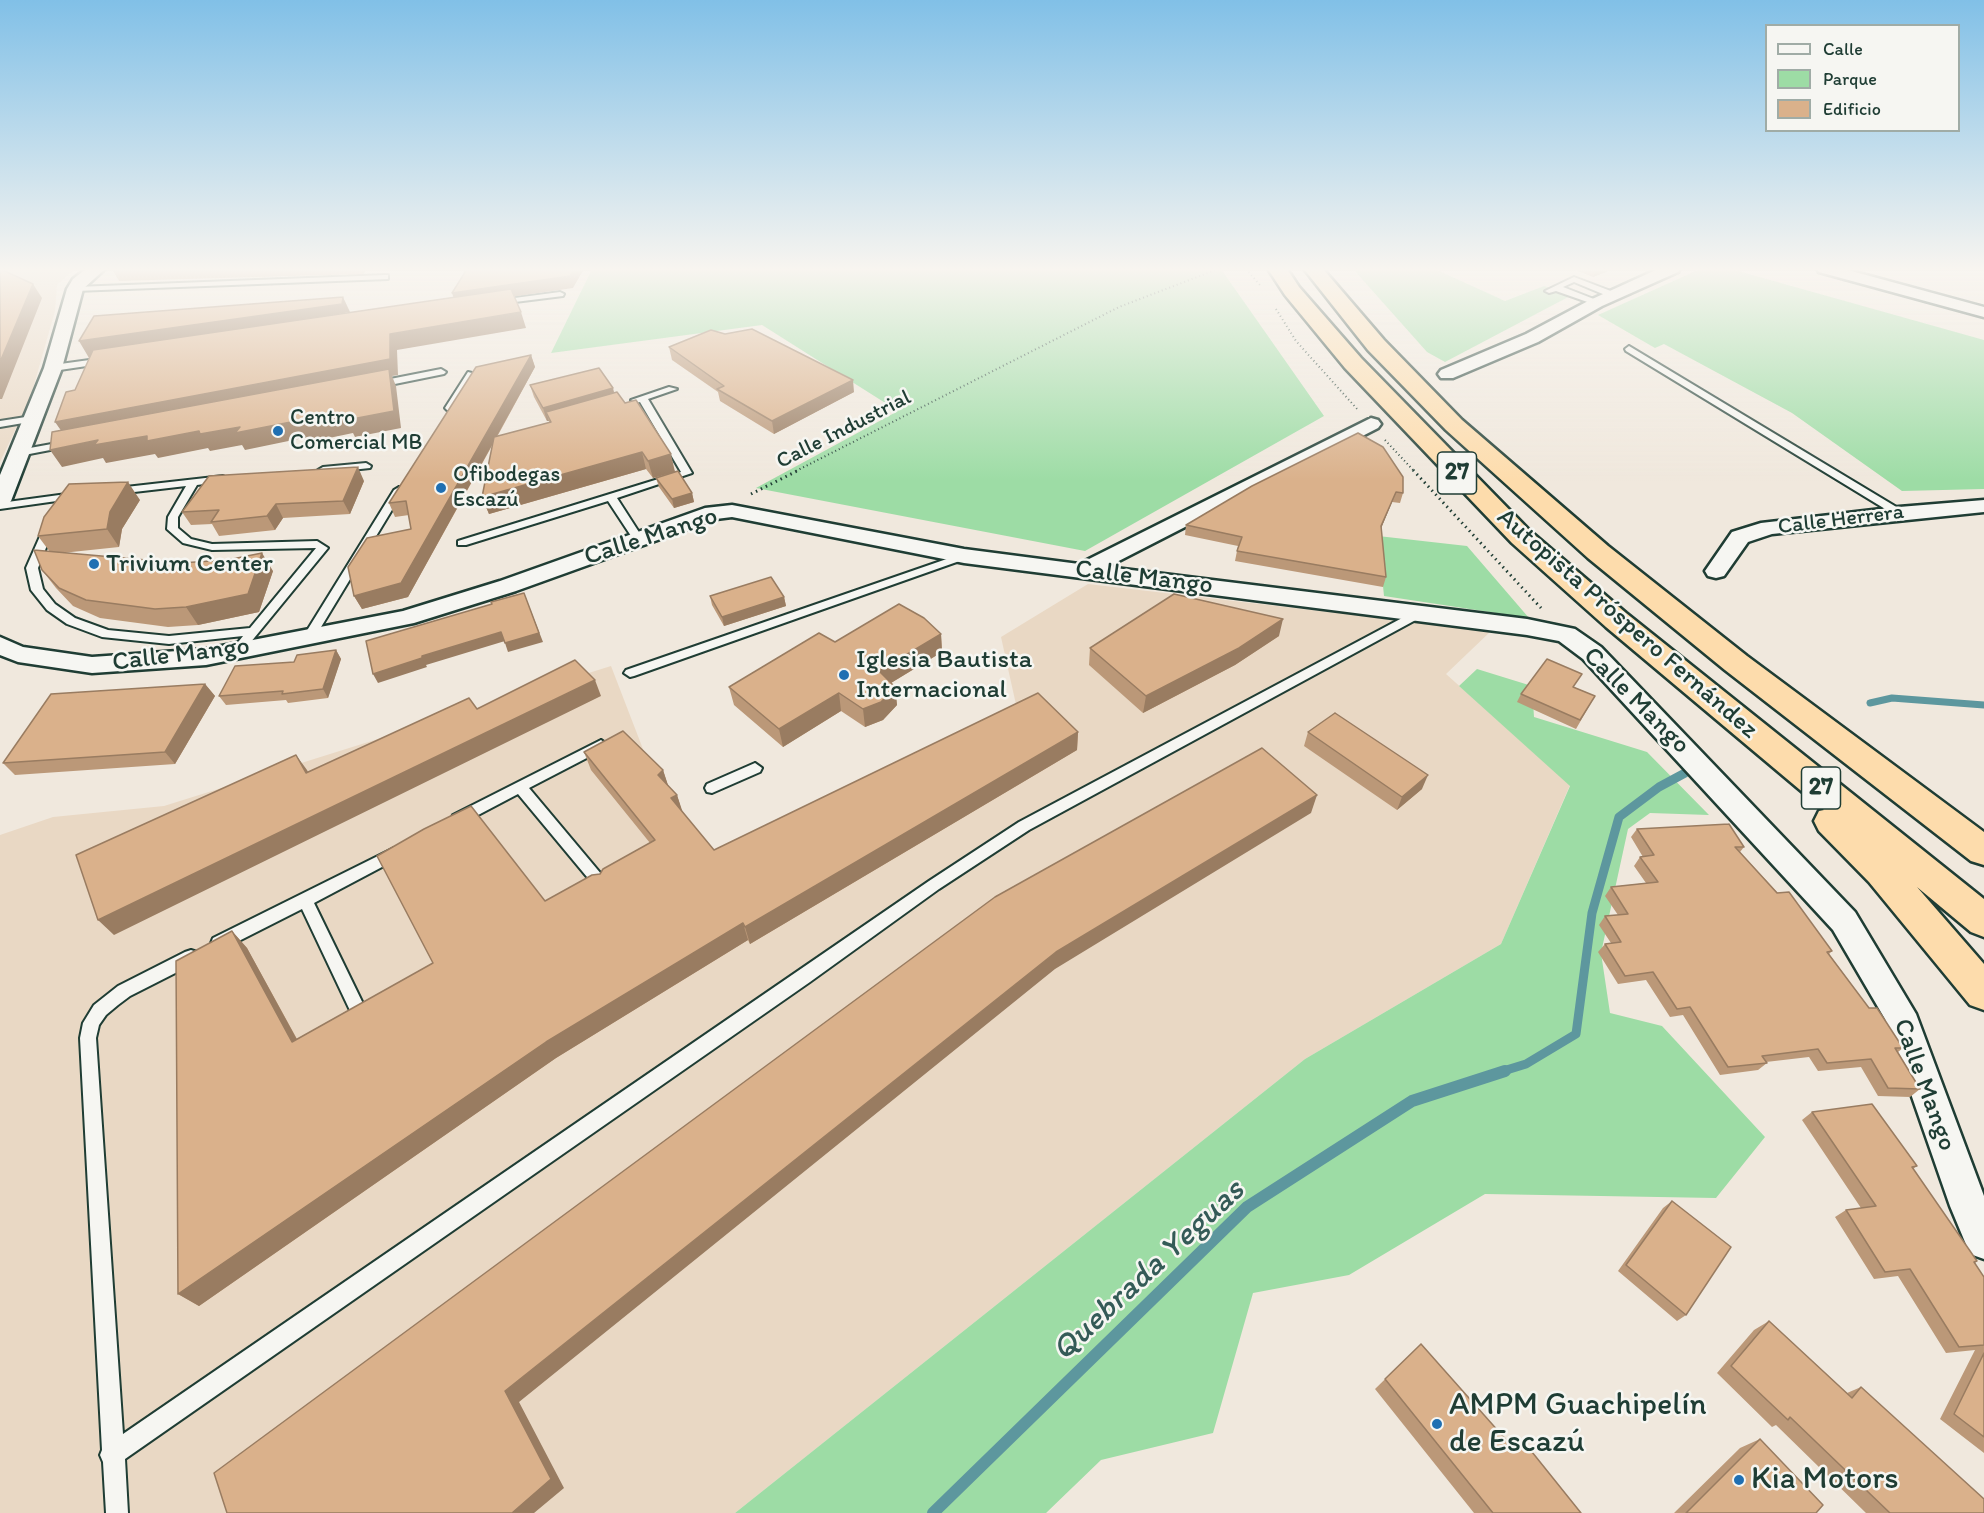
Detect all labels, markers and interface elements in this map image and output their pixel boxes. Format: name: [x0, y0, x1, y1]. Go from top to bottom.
legend: [1765, 24, 1960, 132]
text: Calle: [1823, 38, 1863, 60]
text: Parque: [1823, 68, 1877, 90]
text: Edificio: [1823, 98, 1881, 120]
street label: Calle Industrial: [772, 385, 916, 475]
place label: Centro Comercial MB: [290, 405, 422, 457]
marker: Centro Comercial MB: [271, 424, 285, 438]
road number: 27: [1438, 452, 1476, 494]
place label: Ofibodegas Escazú: [453, 462, 560, 514]
marker: Ofibodegas Escazú: [434, 481, 448, 495]
street label: Calle Herrera: [1776, 499, 1906, 541]
street label: Calle Mango: [580, 501, 722, 573]
street label: Autopista Próspero Fernández: [1490, 502, 1764, 746]
place label: Trivium Center: [106, 548, 273, 580]
street label: Calle Mango: [1073, 554, 1215, 602]
marker: Trivium Center: [87, 557, 101, 571]
street label: Calle Mango: [110, 631, 252, 679]
street label: Calle Mango: [1576, 641, 1696, 761]
place label: Iglesia Bautista Internacional: [856, 644, 1032, 706]
marker: Iglesia Bautista Internacional: [837, 668, 851, 682]
road number: 27: [1802, 767, 1840, 809]
street label: Calle Mango: [1886, 1015, 1962, 1155]
water label: Quebrada Yeguas: [1045, 1172, 1253, 1370]
place label: AMPM Guachipelín de Escazú: [1449, 1387, 1707, 1462]
marker: AMPM Guachipelín de Escazú: [1430, 1417, 1444, 1431]
place label: Kia Motors: [1751, 1461, 1899, 1499]
marker: Kia Motors: [1732, 1473, 1746, 1487]

